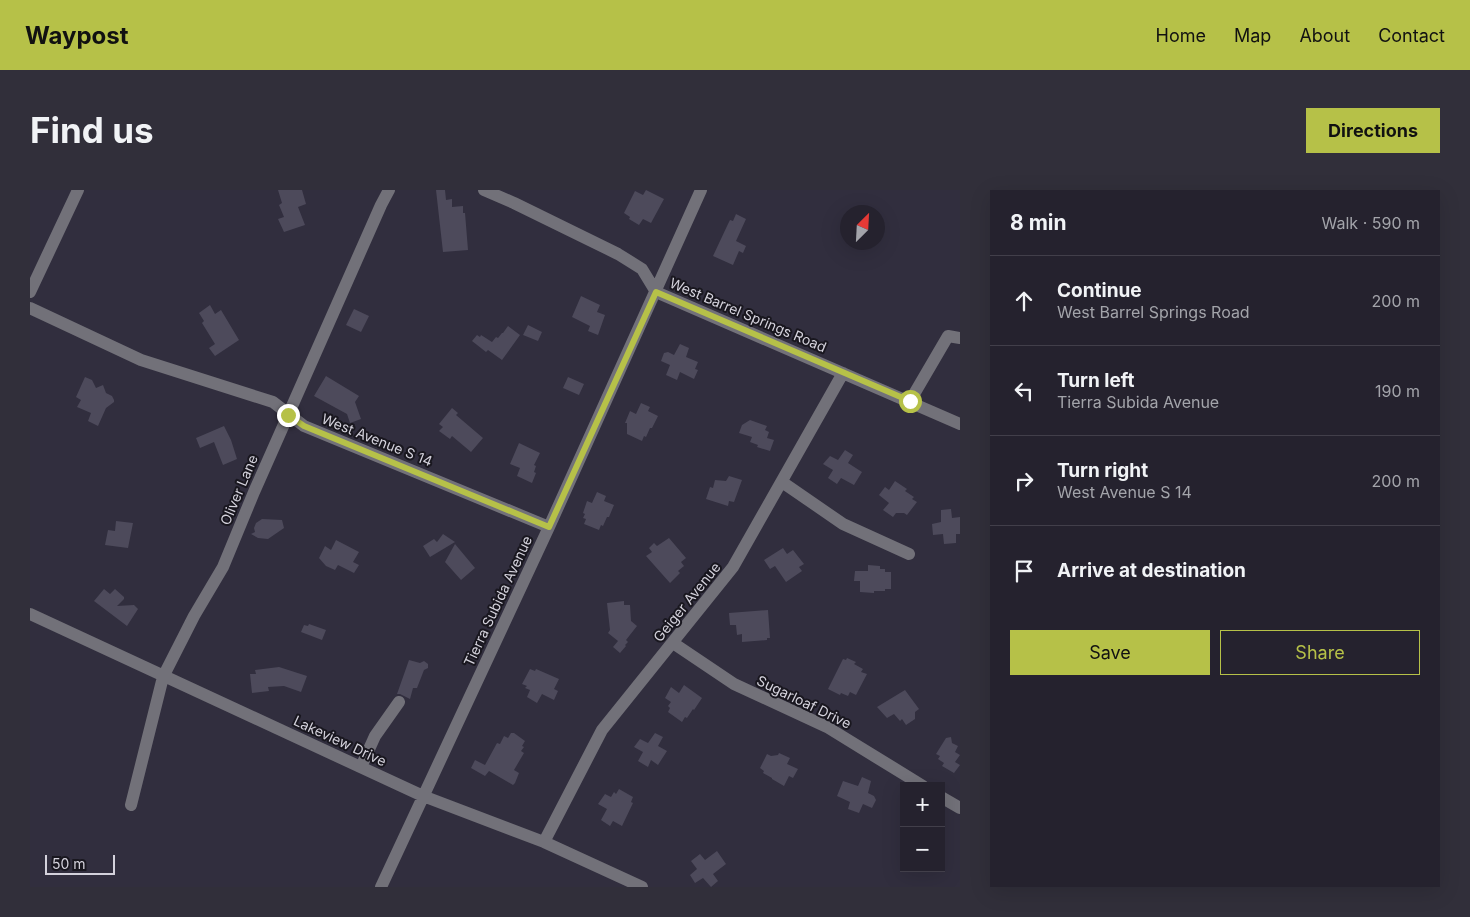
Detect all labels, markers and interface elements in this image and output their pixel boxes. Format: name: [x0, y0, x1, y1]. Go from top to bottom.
text: Waypost: [25, 21, 129, 50]
text: Home: [1156, 25, 1206, 46]
text: Map: [1234, 25, 1271, 46]
text: About: [1299, 25, 1350, 46]
text: Contact: [1378, 25, 1445, 46]
button: Directions: [1306, 108, 1440, 153]
text: Find us: [30, 109, 154, 151]
north arrow: [840, 205, 885, 250]
text: 8 min: [1010, 210, 1067, 235]
text: Walk · 590 m: [1322, 213, 1420, 233]
street label: West Barrel Springs Road: [667, 274, 829, 355]
text: Continue: [1057, 279, 1142, 302]
icon: ahead: [1010, 287, 1038, 315]
text: 200 m: [1372, 291, 1420, 311]
text: West Barrel Springs Road: [1057, 302, 1250, 322]
text: Turn left: [1057, 369, 1135, 392]
icon: left: [1010, 377, 1038, 405]
text: 190 m: [1375, 381, 1420, 401]
route start: [899, 390, 922, 413]
text: Tierra Subida Avenue: [1057, 392, 1219, 412]
route end: [277, 404, 300, 427]
street label: West Avenue S 14: [319, 410, 435, 470]
street label: Oliver Lane: [216, 452, 261, 527]
text: Turn right: [1057, 459, 1148, 482]
icon: right: [1010, 467, 1038, 495]
text: 200 m: [1372, 471, 1420, 491]
text: West Avenue S 14: [1057, 482, 1192, 502]
street label: Tierra Subida Avenue: [460, 533, 535, 669]
icon: arrive: [1010, 557, 1038, 585]
street label: Geiger Avenue: [649, 559, 724, 645]
text: Arrive at destination: [1057, 559, 1246, 582]
button: Save: [1010, 630, 1210, 675]
button: Share: [1220, 630, 1420, 675]
street label: Sugarloaf Drive: [754, 671, 854, 732]
street label: Lakeview Drive: [291, 712, 389, 769]
map controls: [900, 782, 945, 872]
button: +: [900, 782, 945, 827]
button: −: [900, 827, 945, 872]
scale bar: [45, 852, 115, 875]
text: 50 m: [52, 855, 86, 872]

